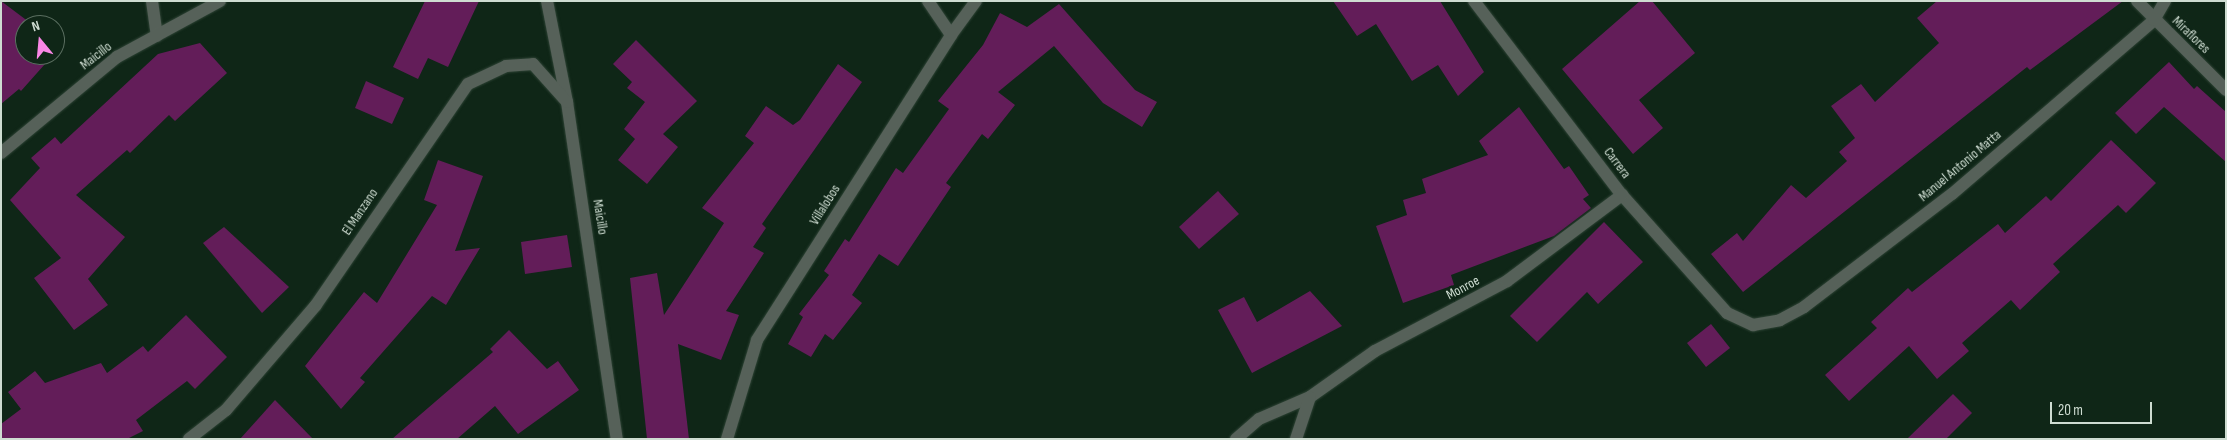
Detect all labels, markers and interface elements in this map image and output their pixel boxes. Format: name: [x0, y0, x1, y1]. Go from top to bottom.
street label: Miraflores: [2168, 13, 2214, 57]
north arrow: [15, 15, 65, 65]
text: N: [30, 17, 42, 35]
street label: Maicillo: [77, 38, 115, 74]
street label: Manuel Antonio Matta: [1915, 127, 2005, 205]
street label: Carrera: [1600, 144, 1634, 182]
street label: Villalobos: [806, 182, 844, 228]
street label: El Manzano: [338, 186, 382, 238]
street label: Maicillo: [589, 198, 611, 236]
street label: Monroe: [1443, 272, 1483, 304]
scale bar: [2052, 392, 2154, 424]
text: 20 m: [2058, 401, 2083, 420]

